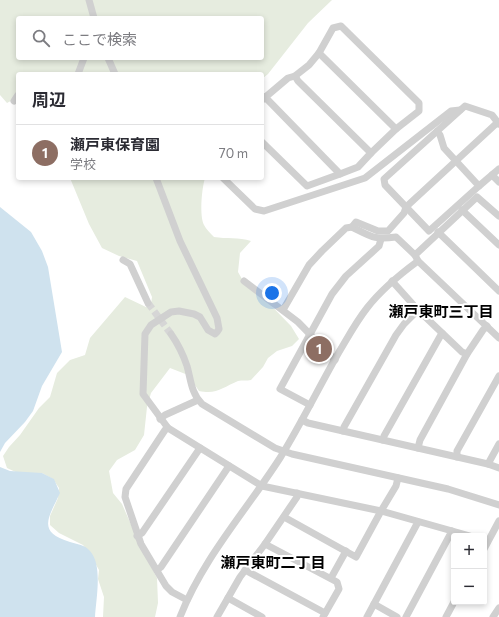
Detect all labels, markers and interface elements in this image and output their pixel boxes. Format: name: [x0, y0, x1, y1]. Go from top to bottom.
search box: [16, 16, 264, 60]
icon: search: [30, 27, 52, 49]
text: ここで検索: [62, 30, 137, 48]
text: 周辺: [32, 89, 66, 110]
text: 瀬戸東保育園: [70, 135, 160, 153]
text: 1: [42, 145, 48, 161]
text: 70 m: [219, 145, 248, 161]
text: 学校: [70, 156, 96, 172]
your location: [262, 283, 282, 303]
district label: 瀬戸東町三丁目: [388, 302, 494, 320]
pin: 1: [306, 334, 332, 364]
map controls: [451, 533, 487, 605]
button: +: [451, 533, 487, 569]
district label: 瀬戸東町二丁目: [220, 553, 326, 571]
button: −: [451, 569, 487, 605]

